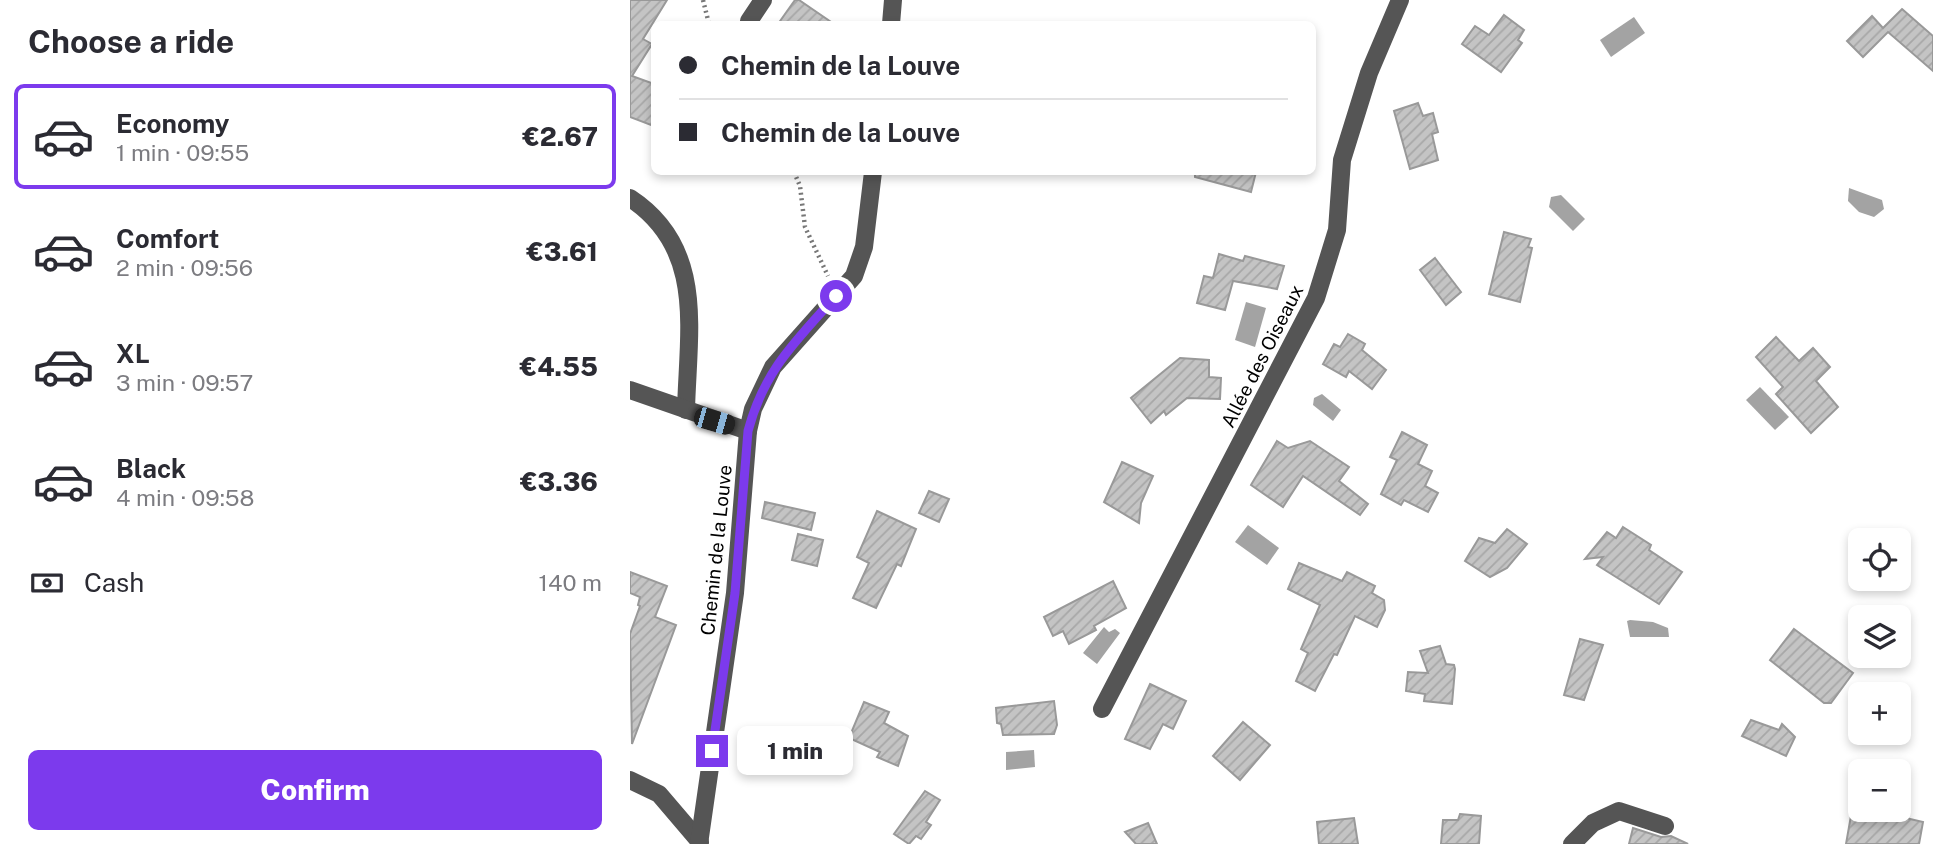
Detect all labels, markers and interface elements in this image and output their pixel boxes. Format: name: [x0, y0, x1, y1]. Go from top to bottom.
text: Choose a ride: [28, 23, 234, 60]
text: Chemin de la Louve: [721, 50, 960, 81]
icon: car: [32, 105, 95, 168]
text: Economy: [116, 108, 229, 139]
text: Chemin de la Louve: [721, 117, 960, 148]
text: €2.67: [522, 121, 598, 152]
text: 1 min · 09:55: [116, 139, 249, 166]
icon: car: [32, 220, 95, 283]
text: Comfort: [116, 223, 219, 254]
text: €3.61: [526, 236, 598, 267]
text: 2 min · 09:56: [116, 254, 253, 281]
route start: [820, 280, 852, 312]
street label: Allée des Oiseaux: [1217, 281, 1308, 431]
icon: car: [32, 335, 95, 398]
text: XL: [116, 338, 150, 369]
text: €4.55: [520, 351, 598, 382]
text: 3 min · 09:57: [116, 369, 253, 396]
car: [691, 405, 738, 437]
icon: car: [32, 450, 95, 513]
text: Black: [116, 453, 186, 484]
street label: Chemin de la Louve: [696, 464, 736, 636]
text: €3.36: [520, 466, 598, 497]
text: 4 min · 09:58: [116, 484, 254, 511]
map controls: [1848, 528, 1911, 822]
button: locate: [1848, 528, 1911, 591]
icon: cash: [28, 564, 66, 602]
text: Cash: [84, 567, 144, 598]
text: 140 m: [539, 569, 602, 596]
button: layers: [1848, 605, 1911, 668]
button: +: [1848, 682, 1911, 745]
callout: 1 min: [736, 726, 852, 776]
route end: [696, 735, 728, 767]
text: 1 min: [767, 737, 823, 764]
button: Confirm: [28, 750, 602, 830]
button: −: [1848, 759, 1911, 822]

